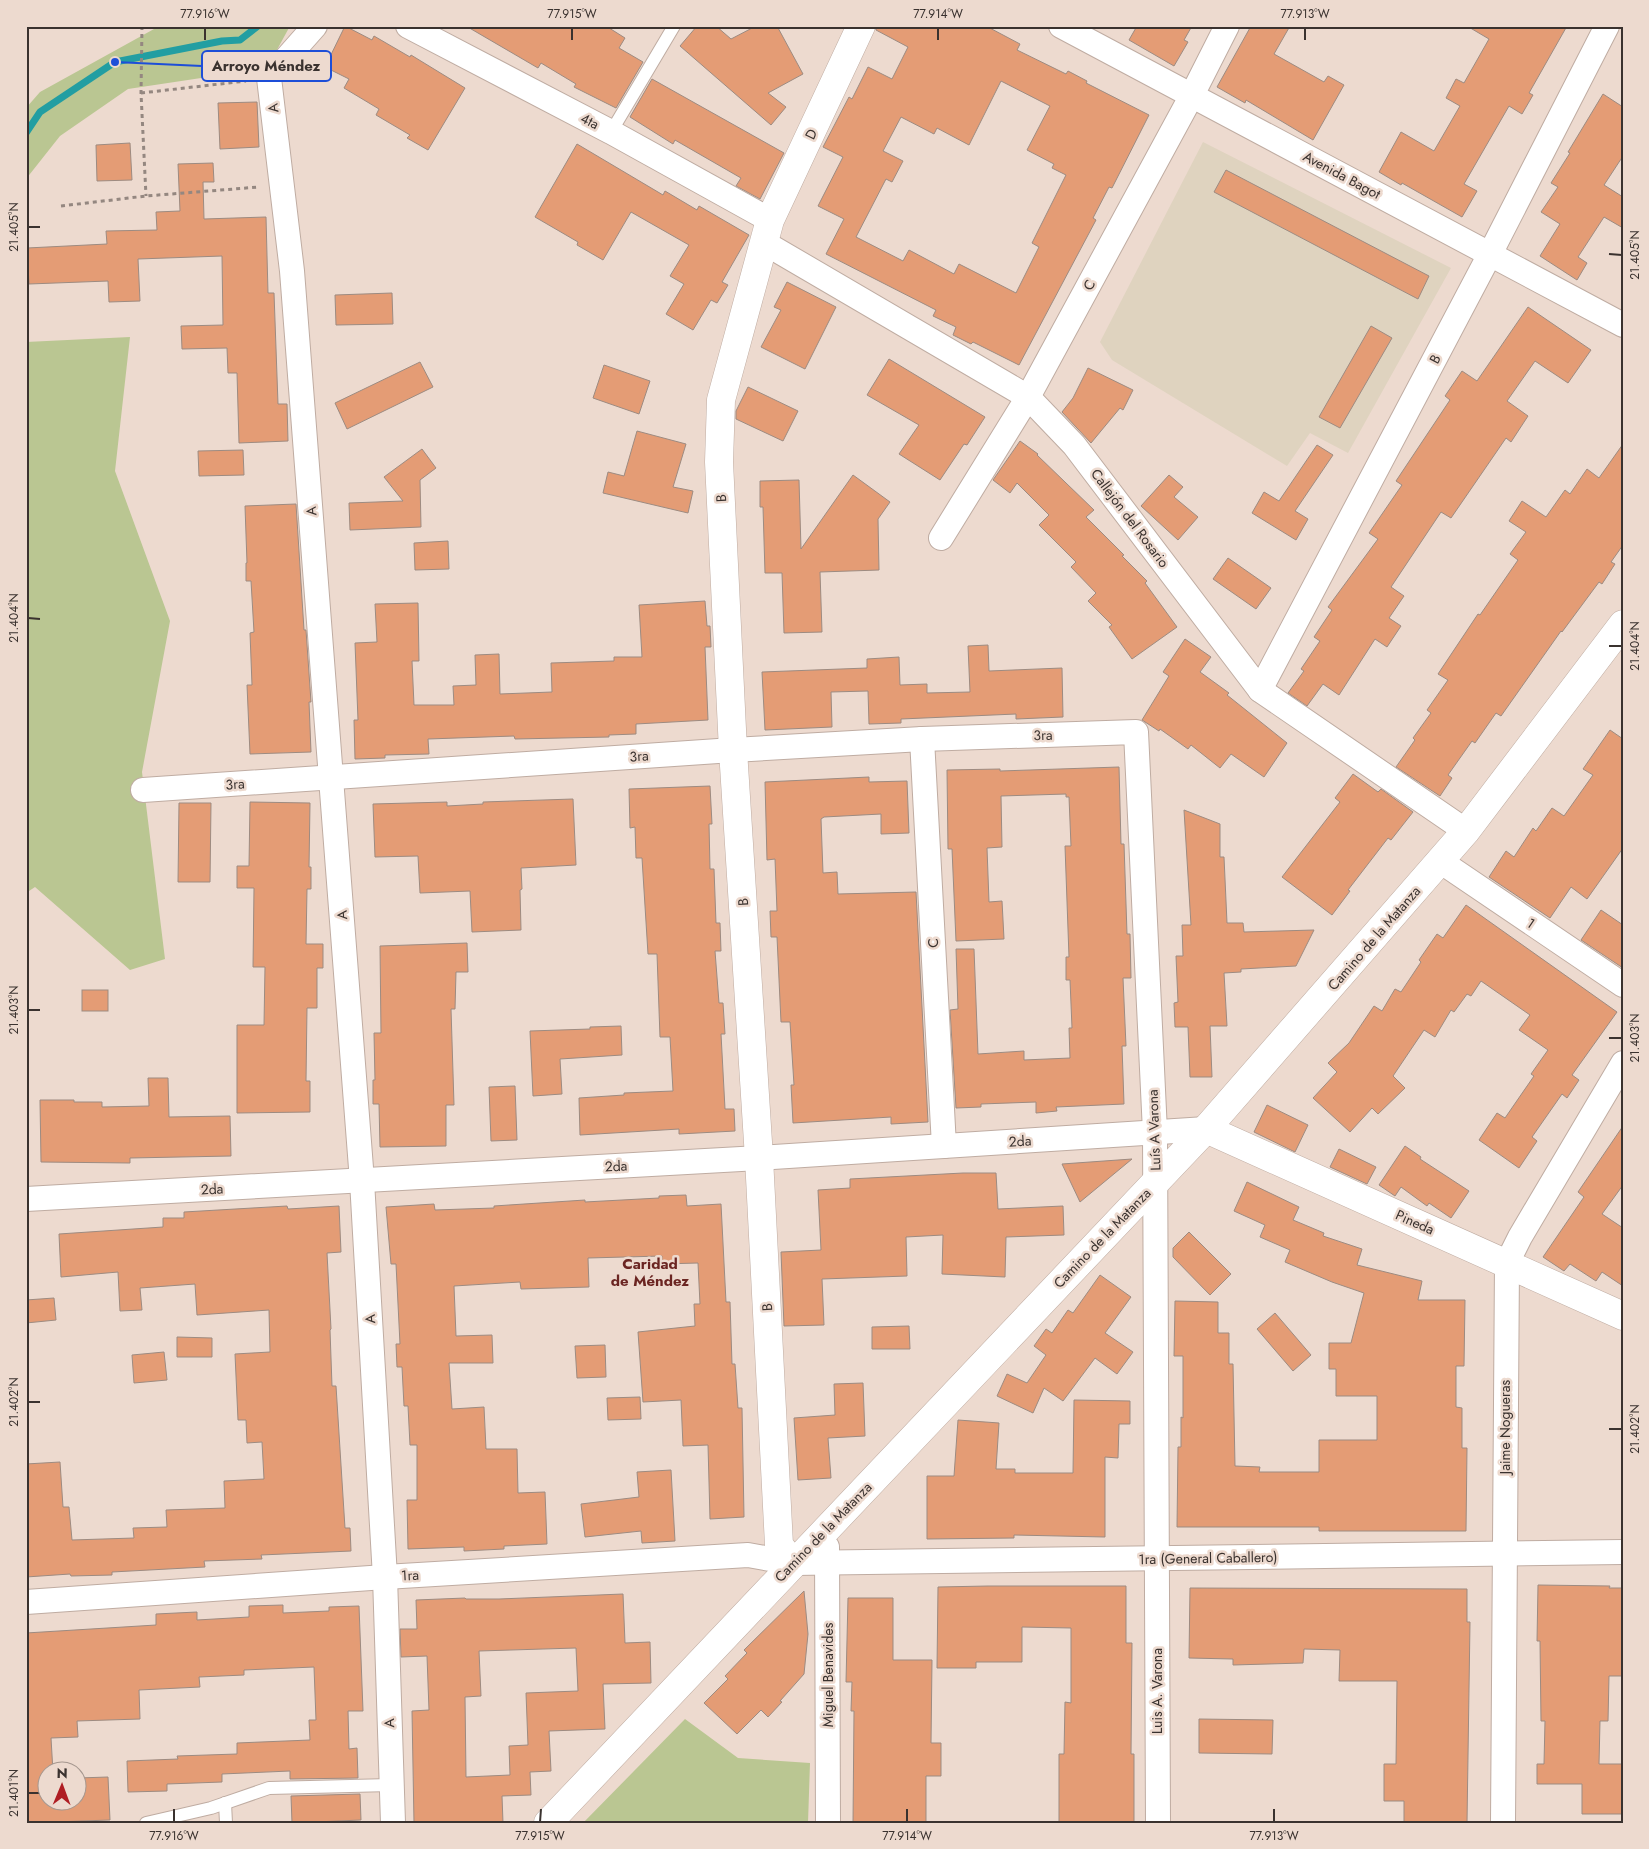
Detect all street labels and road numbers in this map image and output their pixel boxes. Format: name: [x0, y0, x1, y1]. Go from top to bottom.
street label: A: [262, 101, 283, 114]
street label: 4ta: [577, 108, 603, 134]
street label: D: [800, 125, 822, 143]
street label: Avenida Bagot: [1300, 146, 1385, 204]
street label: C: [1078, 276, 1100, 294]
street label: B: [1424, 351, 1446, 367]
street label: Callejón del Rosario: [1086, 464, 1174, 572]
street label: B: [711, 493, 731, 502]
street label: A: [301, 505, 321, 516]
street label: 3ra: [1033, 725, 1053, 745]
street label: 3ra: [629, 745, 649, 767]
street label: 3ra: [225, 773, 245, 795]
street label: Camino de la Matanza: [1323, 882, 1425, 994]
street label: B: [733, 897, 753, 907]
street label: A: [332, 909, 352, 920]
street label: 1: [1523, 913, 1539, 933]
street label: C: [923, 938, 943, 948]
street label: Luís A Varona: [1143, 1089, 1165, 1171]
street label: 2da: [1008, 1130, 1032, 1152]
street label: 2da: [604, 1155, 628, 1177]
street label: 2da: [200, 1178, 224, 1200]
street label: Camino de la Matanza: [1049, 1183, 1155, 1293]
street label: Pineda: [1392, 1205, 1438, 1239]
street label: B: [757, 1302, 777, 1311]
street label: A: [360, 1313, 380, 1324]
street label: Jaime Nogueras: [1495, 1380, 1515, 1476]
street label: Camino de la Matanza: [770, 1477, 876, 1587]
street label: 1ra (General Caballero): [1138, 1547, 1278, 1569]
street label: 1ra: [401, 1565, 419, 1585]
street label: Miguel Benavides: [818, 1622, 838, 1727]
street label: Luis A. Varona: [1147, 1648, 1167, 1734]
street label: A: [379, 1717, 399, 1728]

